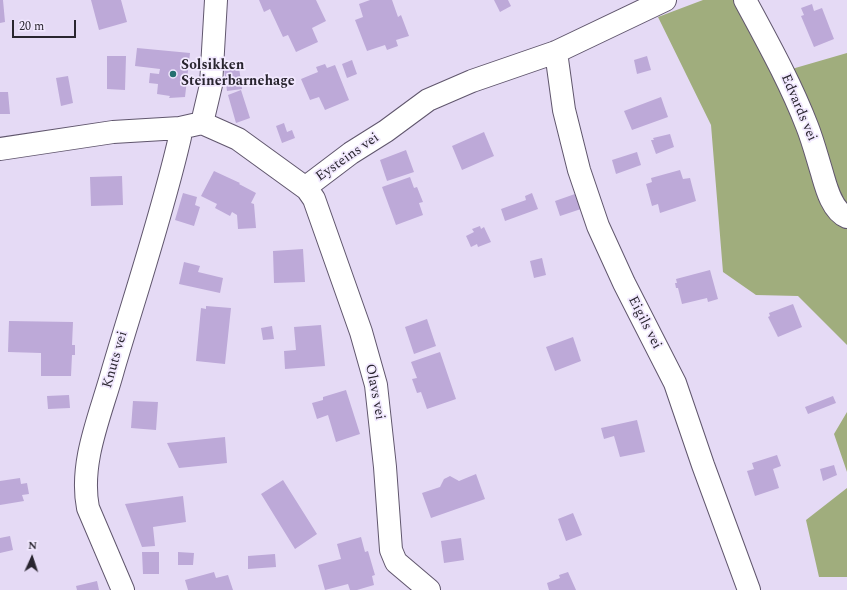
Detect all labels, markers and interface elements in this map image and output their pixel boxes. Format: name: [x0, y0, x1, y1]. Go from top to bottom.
scale bar: [14, 12, 78, 38]
text: 20 m: [19, 17, 44, 36]
place label: Solsikken Steinerbarnehage: [181, 58, 295, 90]
marker: Solsikken Steinerbarnehage: [168, 69, 178, 79]
street label: Edvards vei: [776, 72, 820, 144]
street label: Eysteins vei: [313, 130, 383, 186]
street label: Eigils vei: [624, 294, 664, 352]
street label: Knuts vei: [100, 330, 132, 390]
street label: Olavs vei: [360, 363, 388, 421]
text: N: [28, 537, 38, 554]
north arrow: [12, 538, 52, 578]

